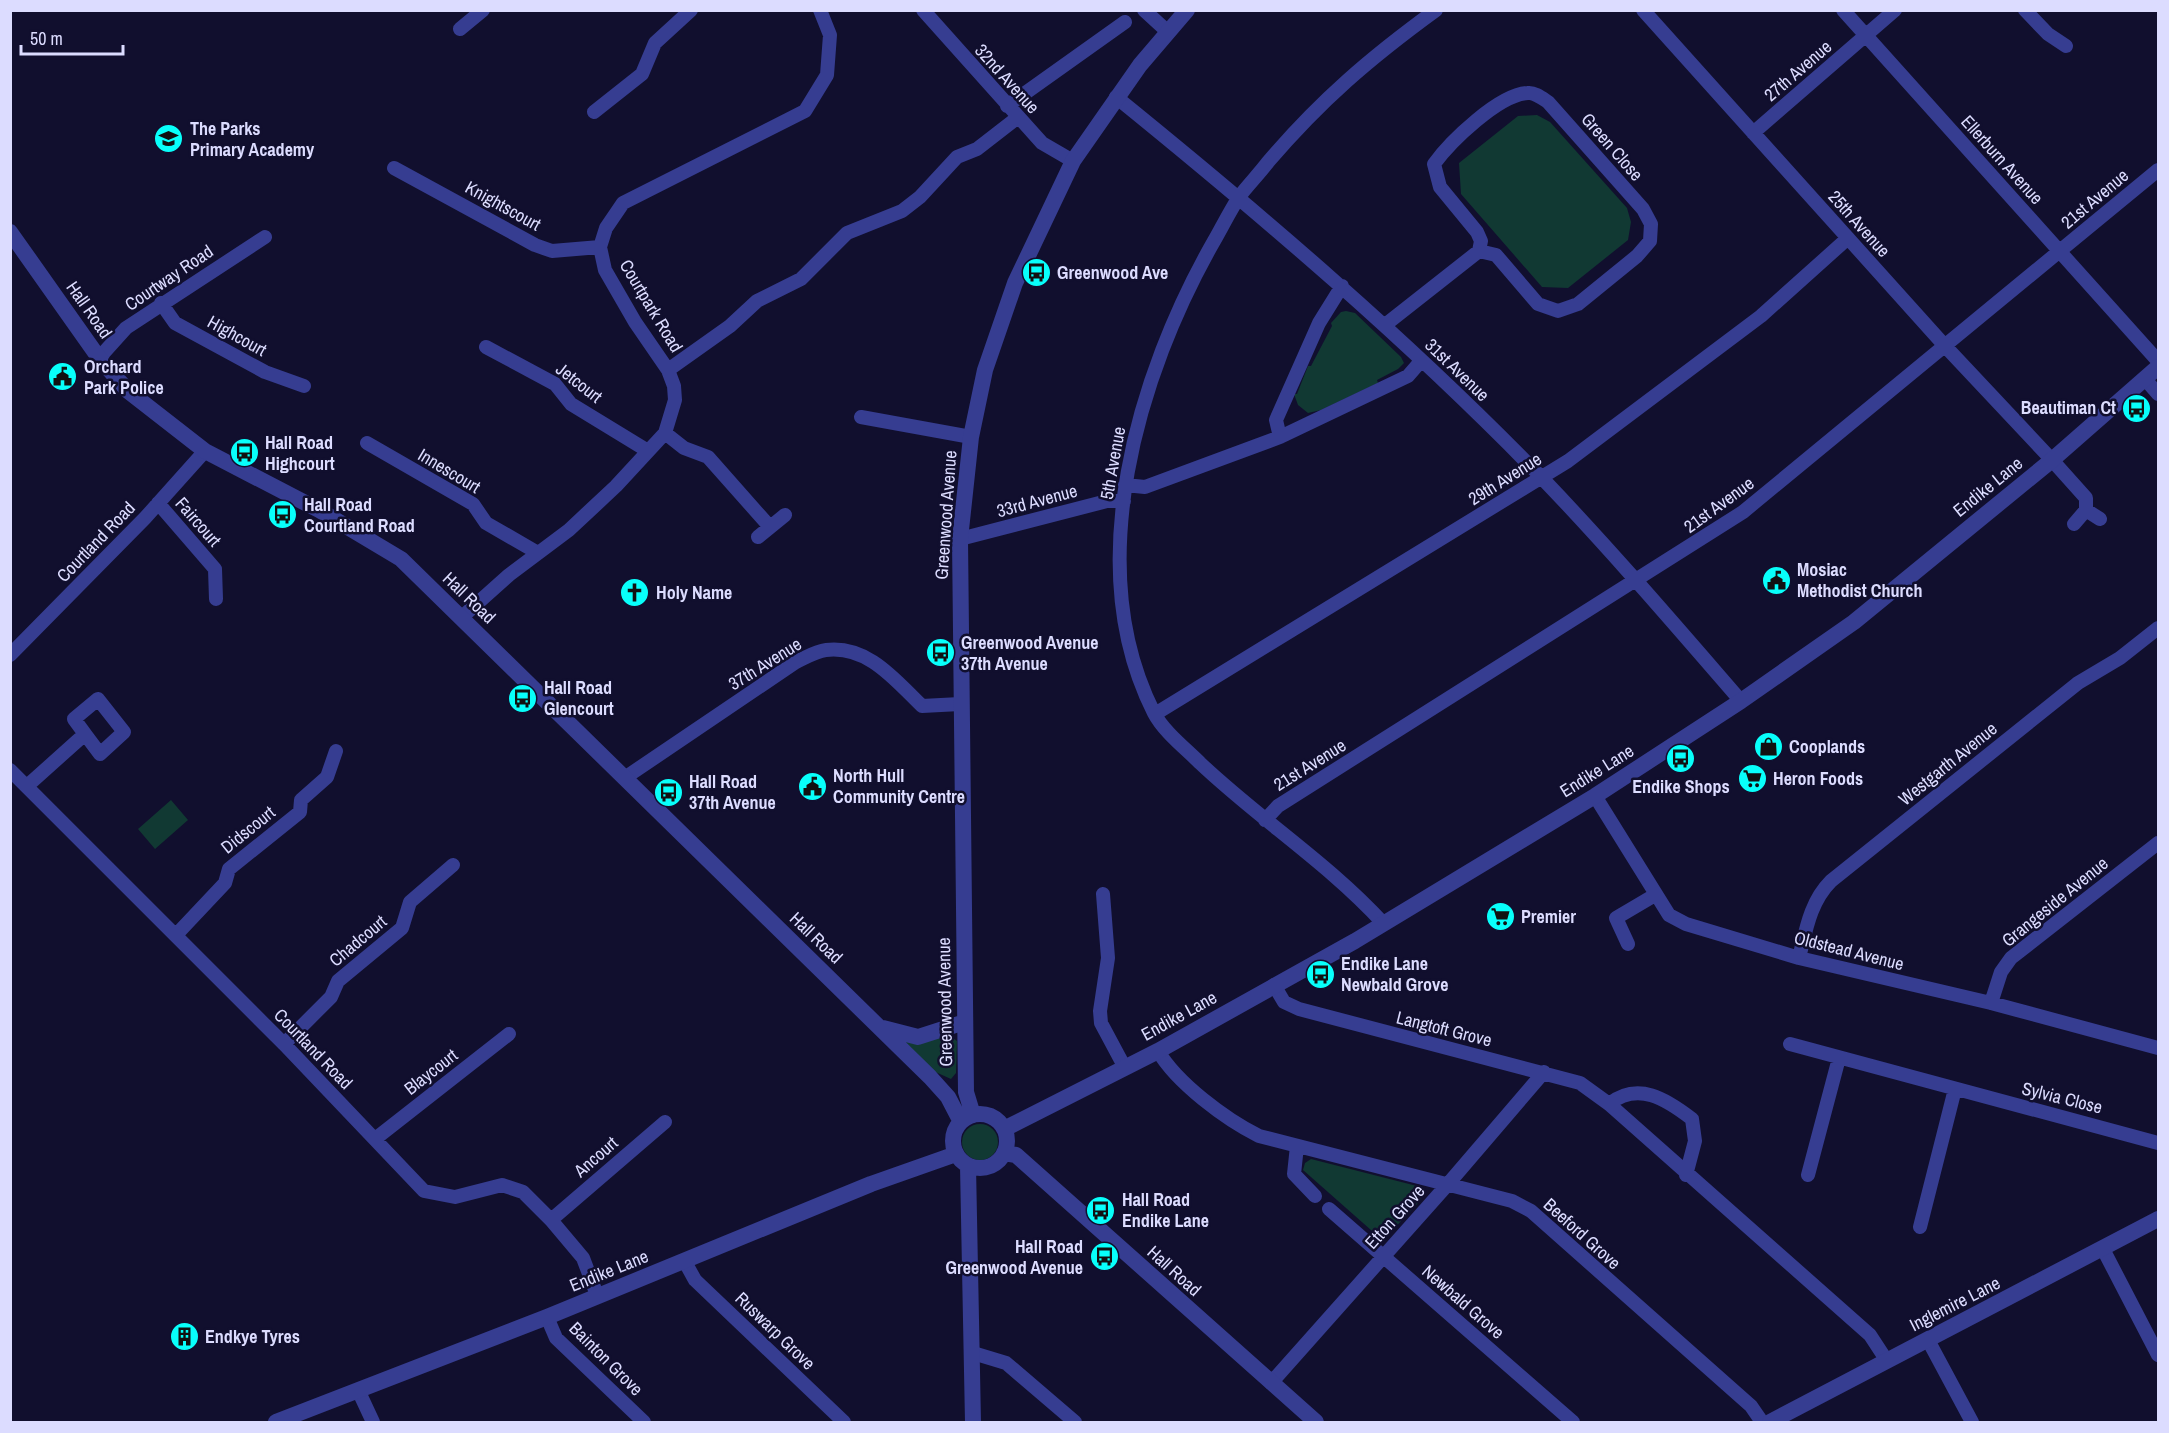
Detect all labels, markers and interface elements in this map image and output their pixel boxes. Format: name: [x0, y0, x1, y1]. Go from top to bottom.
scale bar: [21, 18, 123, 56]
text: 50 m: [30, 26, 63, 51]
street label: 27th Avenue: [1759, 34, 1837, 107]
street label: 32nd Avenue: [969, 38, 1045, 119]
street label: Green Close: [1576, 107, 1649, 186]
street label: Ellerburn Avenue: [1956, 110, 2049, 210]
place label: The Parks Primary Academy: [190, 116, 315, 162]
school or university icon: The Parks Primary Academy: [153, 123, 185, 155]
street label: 21st Avenue: [2056, 163, 2134, 234]
street label: Knightscourt: [461, 175, 546, 237]
street label: 25th Avenue: [1823, 185, 1896, 262]
street label: Courtway Road: [120, 239, 218, 316]
street label: Courtpark Road: [614, 255, 689, 357]
bus stop icon: Greenwood Ave: [1020, 257, 1052, 289]
place label: Greenwood Ave: [1057, 260, 1168, 285]
street label: Hall Road: [61, 276, 118, 343]
street label: Highcourt: [203, 309, 271, 362]
street label: 31st Avenue: [1420, 333, 1495, 407]
place label: Orchard Park Police: [84, 354, 164, 400]
street label: Jetcourt: [551, 357, 608, 409]
public building icon: Orchard Park Police: [47, 361, 79, 393]
bus stop icon: Beautiman Ct: [2121, 392, 2153, 424]
place label: Beautiman Ct: [2021, 395, 2116, 420]
street label: 5th Avenue: [1094, 424, 1131, 501]
place label: Hall Road Highcourt: [265, 430, 335, 476]
bus stop icon: Hall Road Highcourt: [228, 437, 260, 469]
street label: Innescourt: [413, 442, 485, 499]
street label: 29th Avenue: [1463, 446, 1546, 511]
street label: Greenwood Avenue: [929, 450, 962, 580]
street label: Endike Lane: [1948, 451, 2028, 522]
street label: 21st Avenue: [1679, 471, 1759, 539]
street label: 33rd Avenue: [994, 478, 1080, 523]
street label: Faircourt: [170, 491, 227, 552]
place label: Hall Road Courtland Road: [304, 492, 415, 538]
street label: Courtland Road: [51, 496, 141, 588]
bus stop icon: Hall Road Courtland Road: [267, 499, 299, 531]
place label: Mosiac Methodist Church: [1797, 557, 1922, 603]
public building icon: Mosiac Methodist Church: [1760, 564, 1792, 596]
street label: Hall Road: [437, 566, 501, 629]
church icon: Holy Name: [619, 577, 651, 609]
place label: Holy Name: [656, 580, 732, 605]
place label: Greenwood Avenue 37th Avenue: [961, 630, 1099, 676]
street label: 37th Avenue: [723, 631, 806, 696]
bus stop icon: Greenwood Avenue 37th Avenue: [924, 637, 956, 669]
place label: Hall Road Glencourt: [544, 675, 614, 721]
bus stop icon: Hall Road Glencourt: [507, 682, 539, 714]
street label: Westgarth Avenue: [1893, 716, 2002, 811]
shop icon: Cooplands: [1752, 731, 1784, 763]
street label: 21st Avenue: [1269, 733, 1351, 797]
place label: Cooplands: [1789, 734, 1865, 759]
street label: Endike Lane: [1555, 738, 1639, 803]
bus stop icon: Endike Shops: [1665, 742, 1697, 774]
place label: North Hull Community Centre: [833, 763, 965, 809]
supermarket icon: Heron Foods: [1736, 763, 1768, 795]
place label: Heron Foods: [1773, 766, 1863, 791]
place label: Hall Road 37th Avenue: [689, 769, 776, 815]
public building icon: North Hull Community Centre: [796, 770, 828, 802]
place label: Endike Shops: [1632, 774, 1730, 799]
bus stop icon: Hall Road 37th Avenue: [652, 776, 684, 808]
street label: Didscourt: [215, 800, 280, 859]
street label: Grangeside Avenue: [1996, 851, 2113, 952]
supermarket icon: Premier: [1484, 901, 1516, 933]
place label: Premier: [1521, 904, 1576, 929]
street label: Hall Road: [784, 906, 848, 969]
street label: Chadcourt: [324, 909, 392, 972]
street label: Oldstead Avenue: [1792, 925, 1907, 976]
street label: Greenwood Avenue: [931, 937, 958, 1067]
place label: Endike Lane Newbald Grove: [1341, 951, 1448, 997]
bus stop icon: Endike Lane Newbald Grove: [1304, 958, 1336, 990]
street label: Endike Lane: [1136, 985, 1221, 1047]
street label: Courtland Road: [268, 1003, 358, 1095]
street label: Langtoft Grove: [1394, 1005, 1495, 1052]
street label: Blaycourt: [399, 1043, 463, 1100]
street label: Sylvia Close: [2019, 1075, 2105, 1120]
street label: Ancourt: [568, 1131, 623, 1183]
street label: Etton Grove: [1359, 1179, 1430, 1254]
place label: Hall Road Endike Lane: [1122, 1187, 1209, 1233]
street label: Beeford Grove: [1538, 1192, 1626, 1275]
bus stop icon: Hall Road Endike Lane: [1085, 1194, 1117, 1226]
place label: Hall Road Greenwood Avenue: [945, 1234, 1083, 1280]
street label: Hall Road: [1142, 1240, 1207, 1302]
bus stop icon: Hall Road Greenwood Avenue: [1088, 1241, 1120, 1273]
street label: Endike Lane: [566, 1243, 652, 1298]
street label: Newbald Grove: [1417, 1259, 1510, 1344]
street label: Inglemire Lane: [1905, 1270, 2004, 1337]
street label: Ruswarp Grove: [730, 1286, 821, 1375]
street label: Bainton Grove: [564, 1316, 649, 1401]
building icon: Endkye Tyres: [168, 1321, 200, 1353]
place label: Endkye Tyres: [205, 1324, 300, 1349]

